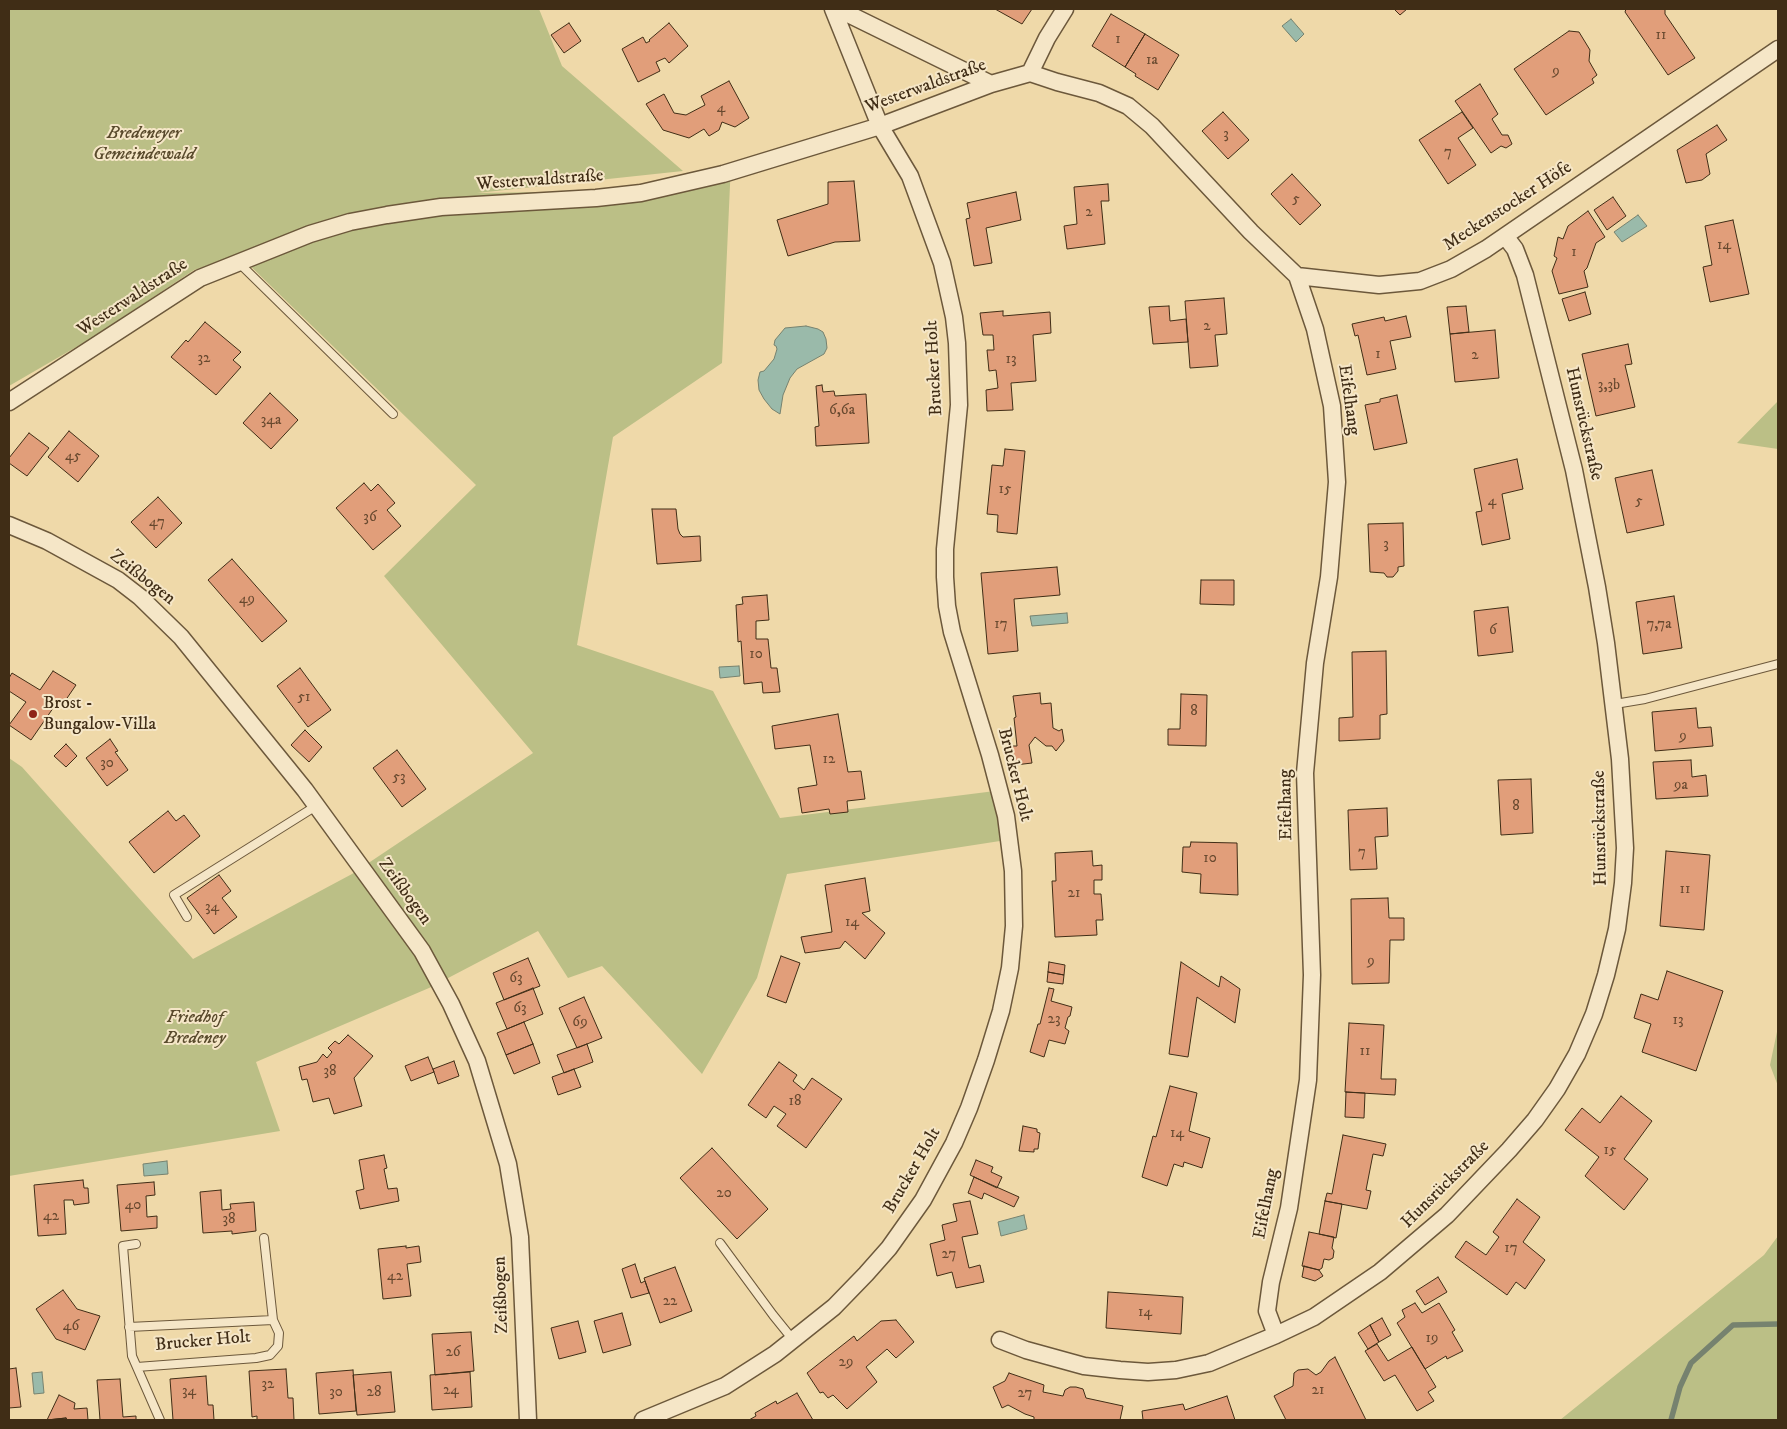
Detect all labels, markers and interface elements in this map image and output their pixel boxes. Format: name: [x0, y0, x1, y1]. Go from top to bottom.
house number: 11: [1655, 27, 1667, 45]
house number: 1: [1115, 31, 1121, 49]
house number: 1a: [1146, 52, 1158, 70]
street label: Westerwaldstraße: [863, 55, 989, 119]
house number: 9: [1552, 63, 1560, 81]
house number: 4: [717, 100, 725, 118]
park label: Bredeneyer Gemeindewald: [93, 123, 195, 166]
house number: 3: [1223, 126, 1229, 144]
house number: 7: [1444, 144, 1452, 162]
street label: Meckenstocker Höfe: [1440, 157, 1576, 257]
street label: Westerwaldstraße: [476, 166, 604, 196]
house number: 5: [1292, 191, 1300, 209]
house number: 2: [1085, 204, 1093, 222]
house number: 14: [1717, 237, 1731, 255]
house number: 1: [1571, 244, 1577, 262]
street label: Westerwaldstraße: [74, 254, 192, 342]
house number: 2: [1203, 318, 1211, 336]
street label: Brucker Holt: [922, 320, 948, 416]
house number: 1: [1375, 346, 1381, 364]
house number: 2: [1471, 347, 1479, 365]
house number: 32: [198, 350, 210, 368]
house number: 13: [1005, 351, 1017, 369]
street label: Eifelhang: [1332, 363, 1364, 437]
street label: Hunsrückstraße: [1559, 365, 1607, 483]
house number: 3,3b: [1598, 377, 1620, 395]
house number: 6,6a: [829, 402, 855, 420]
house number: 34a: [261, 412, 281, 430]
house number: 45: [65, 448, 81, 466]
house number: 15: [999, 481, 1011, 499]
house number: 4: [1488, 493, 1496, 511]
house number: 5: [1635, 493, 1643, 511]
house number: 36: [363, 509, 377, 527]
house number: 47: [149, 514, 165, 532]
house number: 3: [1383, 536, 1389, 554]
street label: Zeißbogen: [105, 546, 179, 610]
house number: 49: [239, 591, 255, 609]
house number: 17: [994, 616, 1008, 634]
house number: 7,7a: [1646, 616, 1672, 634]
house number: 6: [1489, 622, 1497, 640]
house number: 10: [749, 646, 763, 664]
house number: 51: [298, 689, 310, 707]
place label: Brost - Bungalow-Villa: [43, 693, 156, 736]
house number: 8: [1190, 703, 1198, 721]
marker: Brost - Bungalow-Villa: [27, 708, 39, 720]
street label: Brucker Holt: [992, 726, 1036, 824]
house number: 9: [1679, 728, 1687, 746]
house number: 12: [823, 751, 835, 769]
house number: 30: [100, 755, 114, 773]
house number: 53: [392, 769, 406, 787]
street label: Eifelhang: [1276, 769, 1298, 841]
street label: Hunsrückstraße: [1589, 770, 1613, 886]
house number: 9a: [1674, 777, 1688, 795]
house number: 8: [1512, 798, 1520, 816]
house number: 7: [1358, 844, 1366, 862]
house number: 10: [1203, 850, 1217, 868]
street label: Zeißbogen: [373, 854, 435, 930]
house number: 11: [1679, 881, 1691, 899]
house number: 21: [1068, 885, 1080, 903]
house number: 34: [205, 899, 219, 917]
house number: 14: [845, 914, 859, 932]
house number: 9: [1367, 953, 1375, 971]
house number: 63: [509, 970, 523, 988]
house number: 63: [513, 1000, 527, 1018]
park label: Friedhof Bredeney: [164, 1007, 226, 1050]
house number: 23: [1048, 1011, 1060, 1029]
house number: 13: [1672, 1012, 1684, 1030]
house number: 69: [572, 1014, 588, 1032]
house number: 11: [1359, 1043, 1371, 1061]
house number: 38: [323, 1063, 337, 1081]
house number: 18: [788, 1093, 802, 1111]
street label: Brucker Holt: [880, 1124, 946, 1218]
house number: 14: [1170, 1125, 1184, 1143]
street label: Hunsrückstraße: [1398, 1137, 1494, 1233]
house number: 15: [1604, 1142, 1616, 1160]
street label: Eifelhang: [1250, 1167, 1284, 1241]
house number: 20: [716, 1185, 732, 1203]
house number: 40: [125, 1197, 141, 1215]
house number: 42: [43, 1208, 59, 1226]
house number: 38: [222, 1211, 236, 1229]
house number: 17: [1504, 1240, 1518, 1258]
house number: 27: [942, 1246, 956, 1264]
street label: Zeißbogen: [490, 1256, 514, 1334]
house number: 42: [387, 1268, 403, 1286]
house number: 22: [663, 1293, 677, 1311]
house number: 14: [1138, 1304, 1152, 1322]
house number: 46: [63, 1318, 79, 1336]
street label: Brucker Holt: [154, 1327, 252, 1357]
house number: 19: [1426, 1330, 1438, 1348]
house number: 26: [445, 1344, 461, 1362]
house number: 29: [839, 1354, 853, 1372]
house number: 32: [262, 1376, 274, 1394]
house number: 24: [443, 1382, 459, 1400]
house number: 21: [1312, 1382, 1324, 1400]
house number: 34: [182, 1383, 196, 1401]
house number: 30: [329, 1384, 343, 1402]
house number: 28: [367, 1384, 381, 1402]
house number: 27: [1018, 1385, 1032, 1403]

